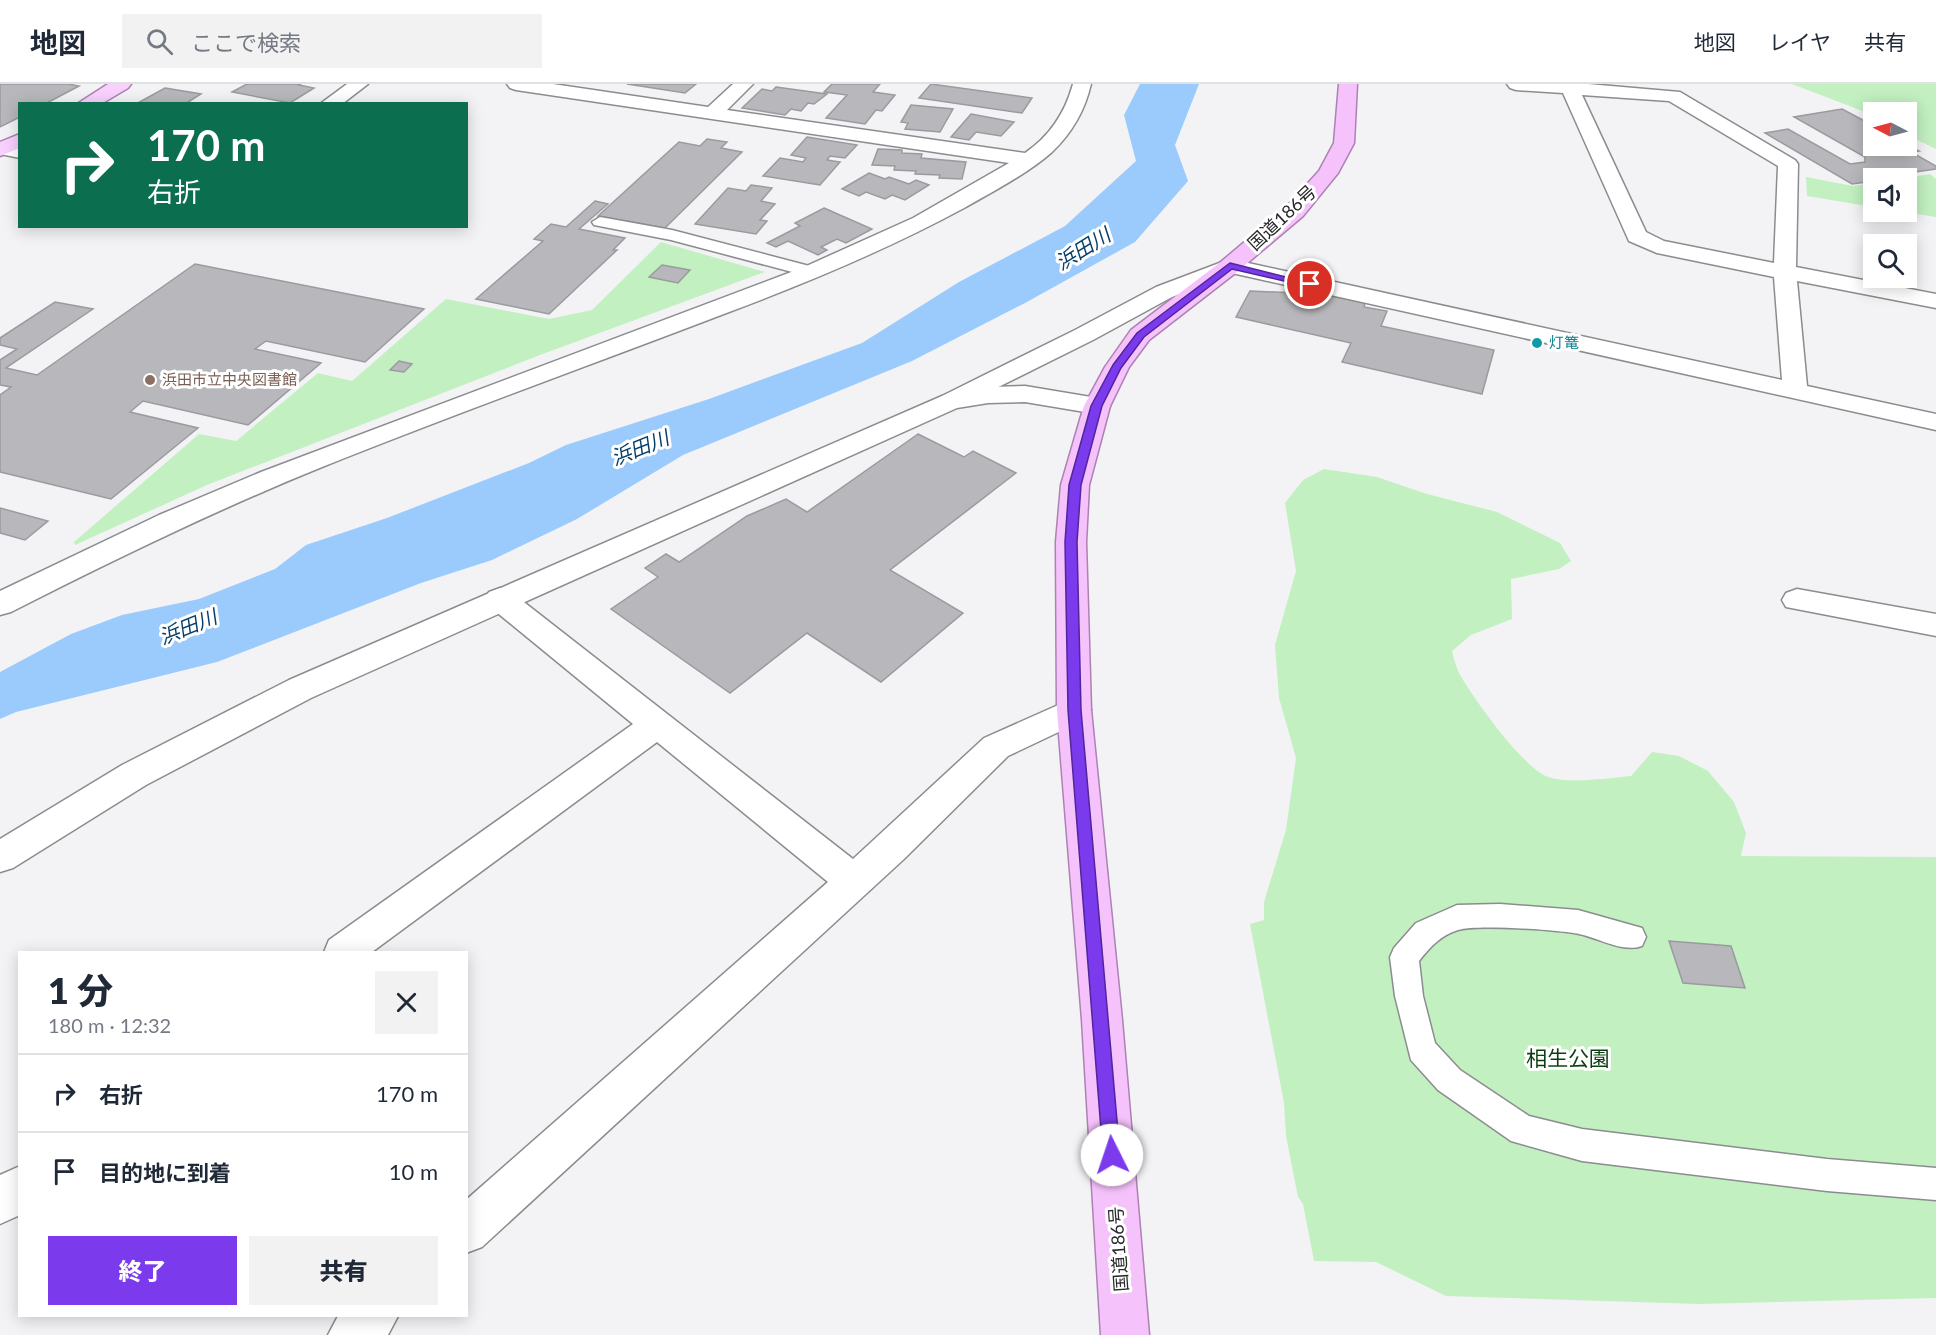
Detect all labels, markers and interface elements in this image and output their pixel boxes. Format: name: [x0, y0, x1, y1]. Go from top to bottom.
search box: [122, 14, 542, 68]
text: 地図: [30, 25, 86, 59]
icon: search: [143, 25, 176, 58]
text: ここで検索: [191, 29, 301, 56]
text: 地図: [1694, 29, 1736, 54]
text: レイヤ: [1769, 29, 1831, 54]
text: 共有: [1864, 29, 1906, 54]
north arrow: [1863, 102, 1917, 156]
map controls: [1863, 102, 1917, 288]
text: 170 m: [147, 120, 265, 170]
icon: right: [48, 126, 126, 204]
button: sound: [1863, 168, 1917, 222]
text: 右折: [147, 175, 201, 208]
street label: 国道186号: [1243, 180, 1320, 254]
water label: 浜田川: [1051, 221, 1116, 274]
button: search: [1863, 234, 1917, 288]
pin: [1284, 258, 1335, 309]
icon: arrive: [1293, 267, 1326, 300]
place label: 灯篭: [1549, 333, 1579, 351]
marker: 灯篭: [1530, 336, 1544, 350]
place label: 浜田市立中央図書館: [162, 370, 297, 388]
marker: 浜田市立中央図書館: [143, 373, 157, 387]
water label: 浜田川: [607, 424, 674, 469]
water label: 浜田川: [155, 603, 222, 648]
text: 1 分: [48, 968, 113, 1012]
button: close: [375, 971, 438, 1034]
text: 180 m · 12:32: [48, 1013, 171, 1037]
park label: 相生公園: [1526, 1045, 1610, 1070]
icon: right: [48, 1077, 81, 1110]
text: 170 m: [376, 1080, 438, 1107]
text: 右折: [99, 1081, 143, 1108]
position arrow: [1080, 1123, 1144, 1187]
icon: arrive: [48, 1155, 81, 1188]
text: 10 m: [389, 1158, 438, 1185]
text: 目的地に到着: [99, 1159, 231, 1186]
street label: 国道186号: [1104, 1206, 1132, 1292]
button: 終了: [48, 1236, 237, 1305]
button: 共有: [249, 1236, 438, 1305]

